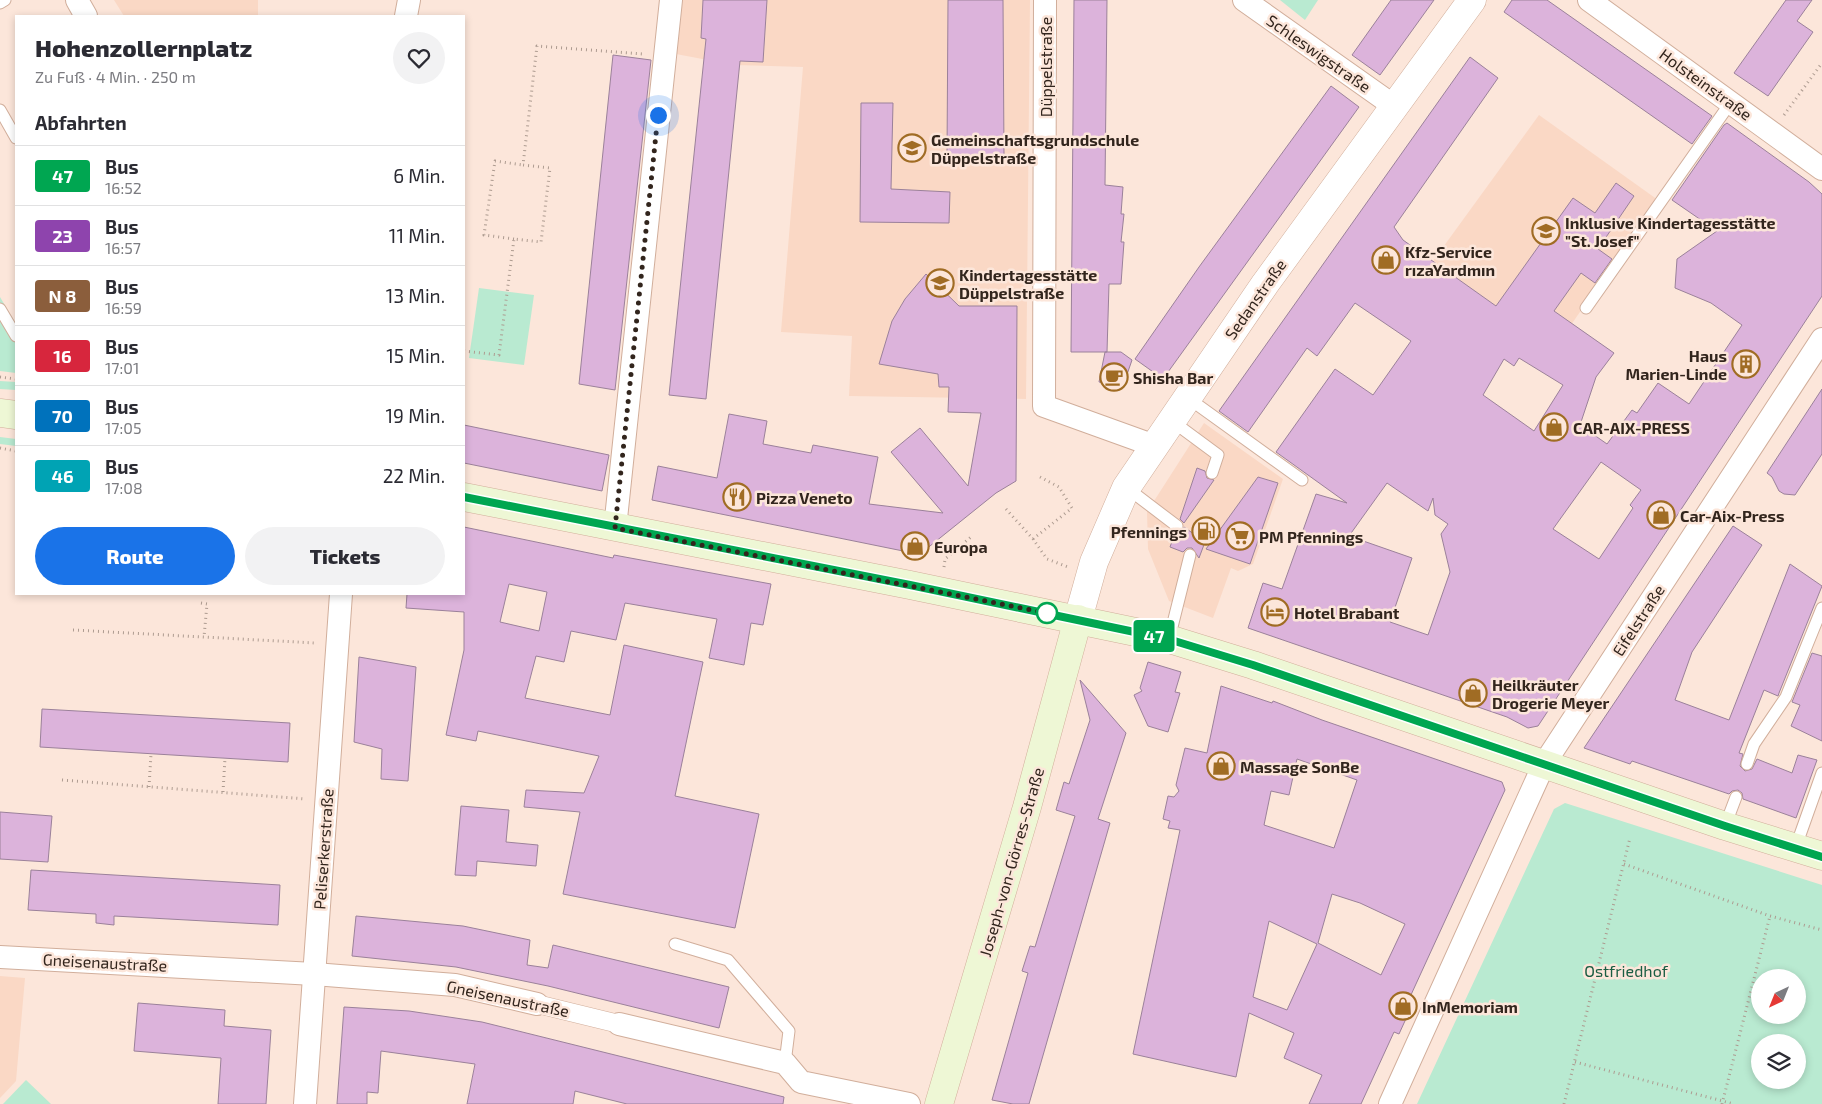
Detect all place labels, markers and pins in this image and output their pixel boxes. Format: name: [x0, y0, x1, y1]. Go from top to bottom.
place label: Gemeinschaftsgrundschule Düppelstraße: [931, 130, 1139, 167]
school or university icon: Gemeinschaftsgrundschule Düppelstraße: [897, 133, 927, 163]
place label: Inklusive Kindertagesstätte "St. Josef": [1565, 213, 1776, 250]
school or university icon: Inklusive Kindertagesstätte "St. Josef": [1531, 216, 1561, 246]
place label: Kfz-Service rızaYardmın: [1405, 242, 1495, 279]
shop icon: Kfz-Service rızaYardmın: [1371, 245, 1401, 275]
place label: Kindertagesstätte Düppelstraße: [959, 265, 1097, 302]
school or university icon: Kindertagesstätte Düppelstraße: [925, 268, 955, 298]
place label: Haus Marien-Linde: [1626, 346, 1727, 383]
building icon: Haus Marien-Linde: [1731, 349, 1761, 379]
cafe icon: Shisha Bar: [1099, 362, 1129, 392]
place label: Shisha Bar: [1133, 368, 1213, 387]
shop icon: CAR-AIX-PRESS: [1539, 412, 1569, 442]
place label: CAR-AIX-PRESS: [1573, 418, 1690, 437]
restaurant icon: Pizza Veneto: [722, 482, 752, 512]
place label: Pizza Veneto: [756, 488, 853, 507]
shop icon: Car-Aix-Press: [1646, 500, 1676, 530]
place label: Car-Aix-Press: [1680, 506, 1785, 525]
fuel station icon: Pfennings: [1191, 516, 1221, 546]
supermarket icon: PM Pfennings: [1225, 521, 1255, 551]
place label: Pfennings: [1111, 522, 1187, 541]
place label: PM Pfennings: [1259, 527, 1363, 546]
shop icon: Europa: [900, 531, 930, 561]
place label: Europa: [934, 537, 988, 556]
hotel icon: Hotel Brabant: [1260, 597, 1290, 627]
unlabelled marker: [1036, 602, 1058, 624]
place label: Hotel Brabant: [1294, 603, 1400, 622]
place label: Heilkräuter Drogerie Meyer: [1492, 675, 1610, 713]
shop icon: Heilkräuter Drogerie Meyer: [1458, 678, 1488, 708]
shop icon: Massage SonBe: [1206, 751, 1236, 781]
place label: Massage SonBe: [1240, 757, 1359, 776]
shop icon: InMemoriam: [1388, 991, 1418, 1021]
place label: InMemoriam: [1422, 997, 1518, 1016]

